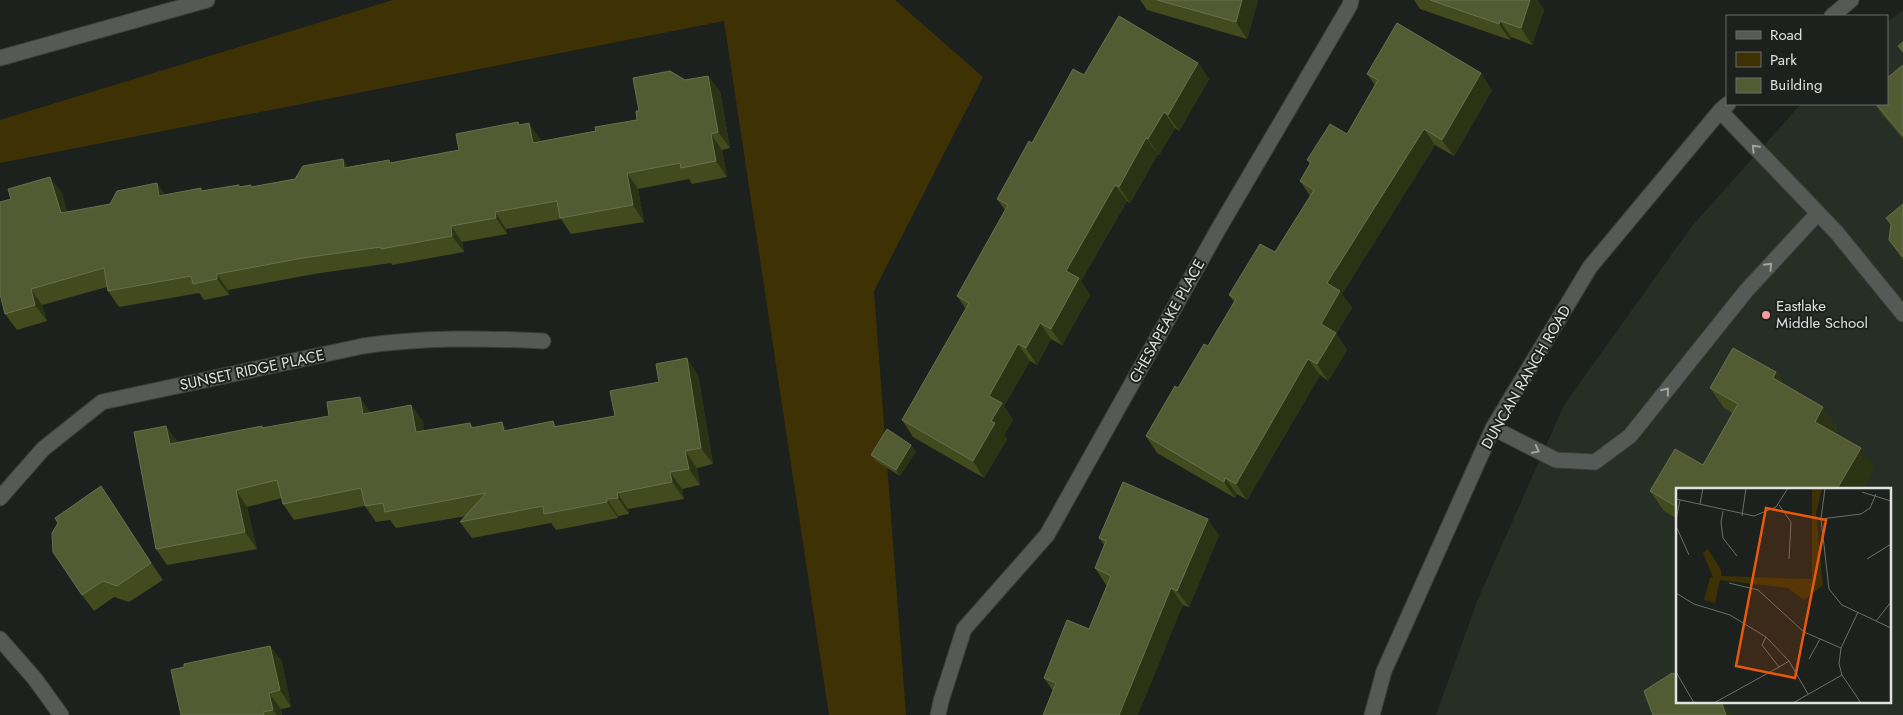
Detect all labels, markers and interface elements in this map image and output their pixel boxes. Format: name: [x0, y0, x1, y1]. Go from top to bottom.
legend: [1726, 15, 1888, 105]
text: Road: [1770, 24, 1802, 46]
text: Park: [1770, 49, 1797, 71]
text: Building: [1770, 74, 1822, 96]
one-way arrow: [1752, 144, 1761, 153]
street label: CHESAPEAKE PLACE: [1124, 255, 1210, 387]
one-way arrow: [1763, 262, 1772, 271]
place label: Eastlake Middle School: [1776, 295, 1868, 334]
street label: DUNCAN RANCH ROAD: [1476, 301, 1576, 453]
marker: Eastlake Middle School: [1760, 309, 1772, 321]
street label: SUNSET RIDGE PLACE: [178, 344, 326, 396]
one-way arrow: [1661, 388, 1669, 397]
one-way arrow: [1531, 444, 1540, 454]
inset map: [1676, 488, 1890, 702]

